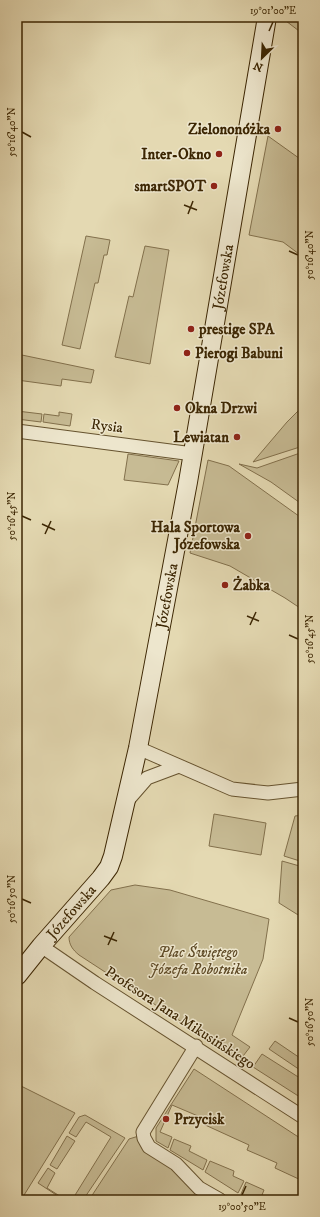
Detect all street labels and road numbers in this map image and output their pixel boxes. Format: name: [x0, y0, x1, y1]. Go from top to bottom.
street label: Józefowska: [208, 242, 238, 313]
street label: Rysia: [90, 415, 125, 437]
street label: Józefowska: [151, 561, 182, 632]
street label: Józefowska: [41, 880, 101, 944]
street label: Profesora Jana Mikusińskiego: [101, 962, 259, 1074]

